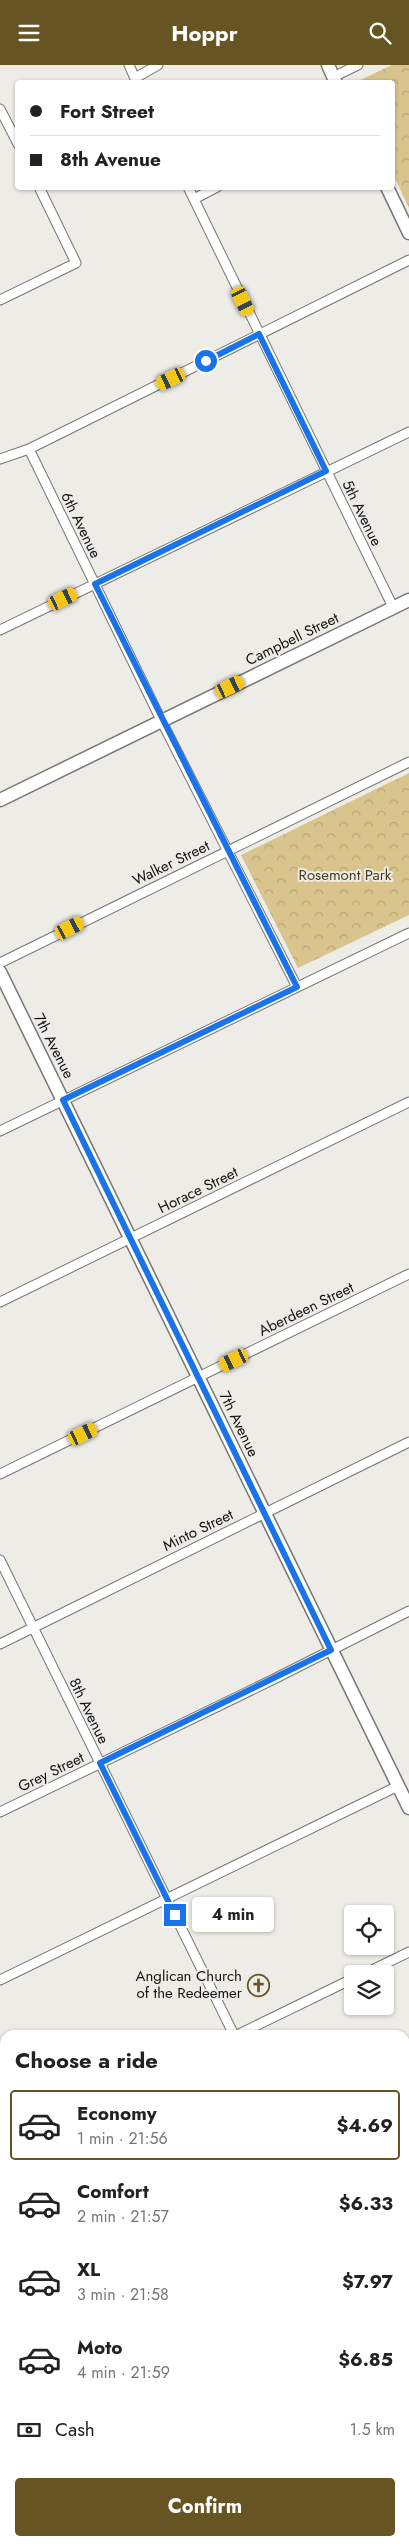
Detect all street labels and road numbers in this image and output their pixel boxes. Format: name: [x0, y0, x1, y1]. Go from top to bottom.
street label: 5th Avenue: [337, 476, 388, 550]
street label: 6th Avenue: [55, 488, 107, 562]
street label: Campbell Street: [242, 607, 343, 671]
street label: Walker Street: [129, 835, 214, 891]
street label: 7th Avenue: [28, 1010, 80, 1083]
street label: Horace Street: [154, 1161, 242, 1219]
street label: Aberdeen Street: [255, 1276, 358, 1342]
street label: 7th Avenue: [214, 1387, 264, 1461]
street label: Minto Street: [159, 1503, 237, 1557]
street label: 8th Avenue: [64, 1674, 115, 1748]
street label: Grey Street: [14, 1746, 88, 1797]

